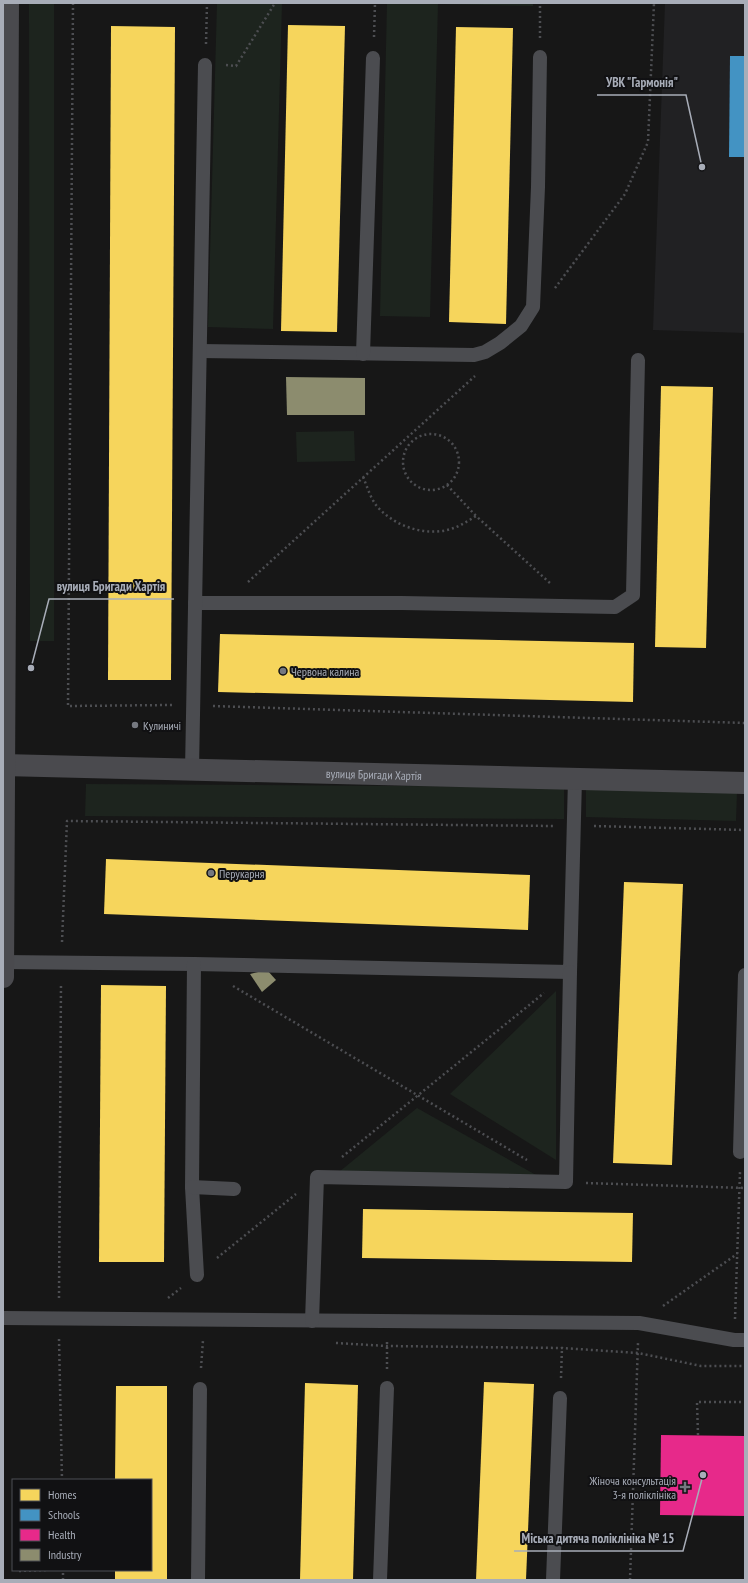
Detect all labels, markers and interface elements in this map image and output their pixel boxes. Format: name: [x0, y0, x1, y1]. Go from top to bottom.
callout: УВК "Гармонія": [597, 70, 686, 95]
text: УВК "Гармонія": [605, 74, 678, 91]
callout: вулиця Бригади Хартія: [49, 574, 174, 599]
text: вулиця Бригади Хартія: [57, 578, 165, 595]
place label: Червона калина: [291, 664, 359, 679]
marker: Червона калина: [278, 666, 288, 676]
place label: Кулиничі: [143, 718, 181, 733]
marker: Кулиничі: [130, 720, 140, 730]
street label: вулиця Бригади Хартія: [326, 765, 422, 783]
place label: Перукарня: [219, 866, 265, 881]
marker: Перукарня: [206, 868, 216, 878]
place label: Жіноча консультація 3-я поліклініка: [588, 1473, 676, 1502]
legend: [12, 1479, 152, 1571]
marker: Жіноча консультація 3-я поліклініка: [679, 1481, 691, 1493]
text: Homes: [48, 1487, 76, 1502]
text: Schools: [48, 1507, 80, 1522]
callout: Міська дитяча поліклініка № 15: [514, 1526, 683, 1551]
text: Health: [48, 1527, 76, 1542]
text: Міська дитяча поліклініка № 15: [522, 1530, 674, 1547]
text: Industry: [48, 1547, 82, 1562]

